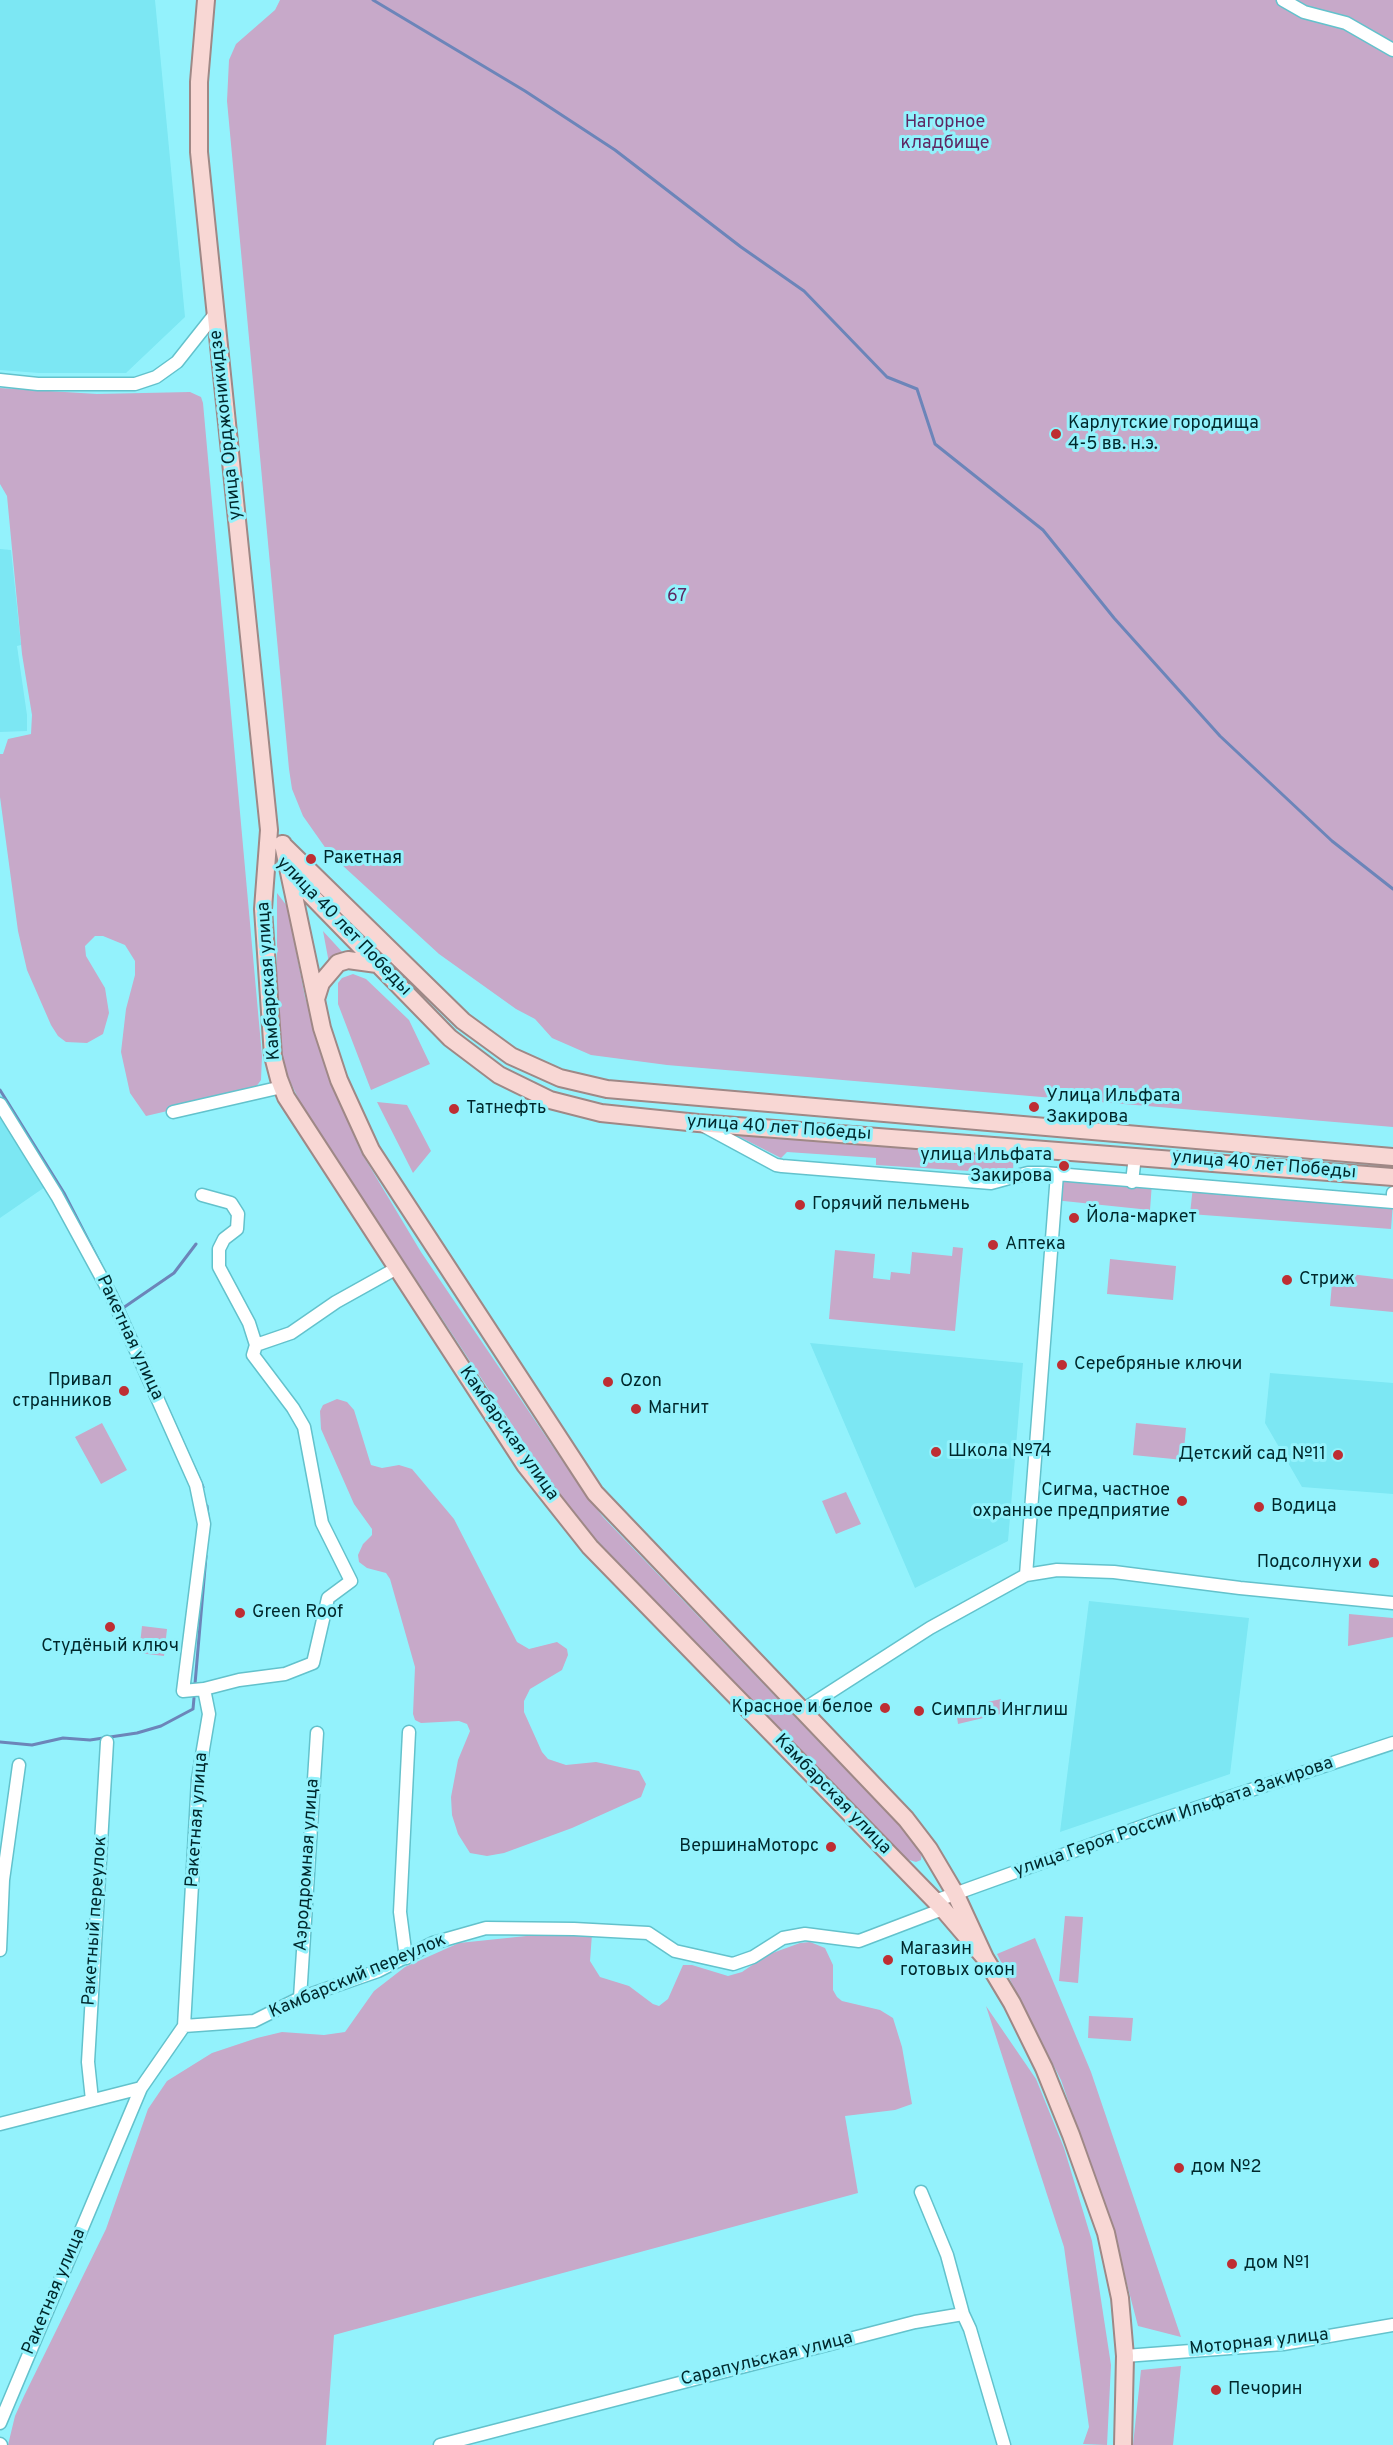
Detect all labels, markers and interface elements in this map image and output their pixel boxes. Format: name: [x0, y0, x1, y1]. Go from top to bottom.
park label: Нагорное кладбище: [900, 112, 990, 154]
street label: улица Орджоникидзе: [206, 329, 248, 521]
place label: Карлутские городища 4-5 вв. н.э.: [1068, 413, 1259, 456]
marker: Карлутские городища 4-5 вв. н.э.: [1049, 427, 1063, 441]
park label: 67: [667, 586, 687, 608]
place label: Ракетная: [323, 848, 402, 870]
marker: Ракетная: [304, 852, 318, 866]
street label: улица 40 лет Победы: [271, 853, 415, 1001]
street label: Камбарская улица: [254, 901, 286, 1061]
place label: Улица Ильфата Закирова: [1046, 1086, 1180, 1128]
place label: Татнефть: [466, 1098, 546, 1120]
marker: Улица Ильфата Закирова: [1027, 1100, 1041, 1114]
marker: Татнефть: [447, 1102, 461, 1116]
street label: улица 40 лет Победы: [686, 1112, 872, 1146]
place label: улица Ильфата Закирова: [920, 1145, 1052, 1188]
street label: улица 40 лет Победы: [1171, 1147, 1357, 1185]
marker: улица Ильфата Закирова: [1057, 1159, 1071, 1173]
place label: Горячий пельмень: [812, 1194, 970, 1216]
marker: Горячий пельмень: [793, 1198, 807, 1212]
place label: Йола-маркет: [1086, 1207, 1197, 1229]
marker: Йола-маркет: [1067, 1211, 1081, 1225]
place label: Аптека: [1005, 1234, 1066, 1256]
marker: Аптека: [986, 1238, 1000, 1252]
place label: Стриж: [1299, 1269, 1355, 1291]
street label: Ракетная улица: [91, 1272, 167, 1404]
marker: Стриж: [1280, 1273, 1294, 1287]
place label: Серебряные ключи: [1074, 1354, 1242, 1376]
marker: Серебряные ключи: [1055, 1358, 1069, 1372]
street label: Камбарская улица: [454, 1363, 562, 1505]
place label: Привал странников: [12, 1370, 112, 1412]
place label: Ozon: [620, 1371, 662, 1393]
marker: Ozon: [601, 1375, 615, 1389]
marker: Привал странников: [117, 1384, 131, 1398]
place label: Магнит: [648, 1398, 709, 1420]
marker: Магнит: [629, 1402, 643, 1416]
place label: Школа №74: [948, 1441, 1052, 1463]
place label: Детский сад №11: [1178, 1444, 1326, 1466]
marker: Школа №74: [929, 1445, 943, 1459]
marker: Детский сад №11: [1331, 1448, 1345, 1462]
place label: Сигма, частное охранное предприятие: [972, 1480, 1170, 1522]
marker: Сигма, частное охранное предприятие: [1175, 1494, 1189, 1508]
place label: Водица: [1271, 1496, 1337, 1518]
marker: Водица: [1252, 1500, 1266, 1514]
place label: Подсолнухи: [1257, 1552, 1362, 1574]
marker: Подсолнухи: [1367, 1556, 1381, 1570]
place label: Green Roof: [252, 1602, 343, 1624]
marker: Green Roof: [233, 1606, 247, 1620]
marker: Студёный ключ: [103, 1620, 117, 1634]
place label: Студёный ключ: [41, 1636, 179, 1658]
place label: Красное и белое: [732, 1697, 873, 1719]
place label: Симпль Инглиш: [931, 1700, 1068, 1722]
marker: Красное и белое: [878, 1701, 892, 1715]
marker: Симпль Инглиш: [912, 1704, 926, 1718]
street label: Камбарская улица: [769, 1730, 895, 1860]
street label: Ракетная улица: [183, 1752, 213, 1888]
street label: улица Героя России Ильфата Закирова: [1012, 1753, 1336, 1883]
street label: Аэродромная улица: [291, 1778, 325, 1952]
street label: Ракетный переулок: [79, 1836, 113, 2006]
place label: ВершинаМоторс: [679, 1836, 819, 1858]
marker: ВершинаМоторс: [824, 1840, 838, 1854]
street label: Камбарский переулок: [266, 1930, 450, 2024]
place label: Магазин готовых окон: [900, 1939, 1015, 1982]
marker: Магазин готовых окон: [881, 1953, 895, 1967]
place label: дом №2: [1191, 2157, 1261, 2179]
marker: дом №2: [1172, 2161, 1186, 2175]
street label: Ракетная улица: [19, 2226, 91, 2358]
place label: дом №1: [1244, 2253, 1310, 2275]
marker: дом №1: [1225, 2257, 1239, 2271]
street label: Моторная улица: [1188, 2325, 1330, 2361]
street label: Сарапульская улица: [679, 2328, 855, 2392]
place label: Печорин: [1228, 2379, 1302, 2401]
marker: Печорин: [1209, 2383, 1223, 2397]

